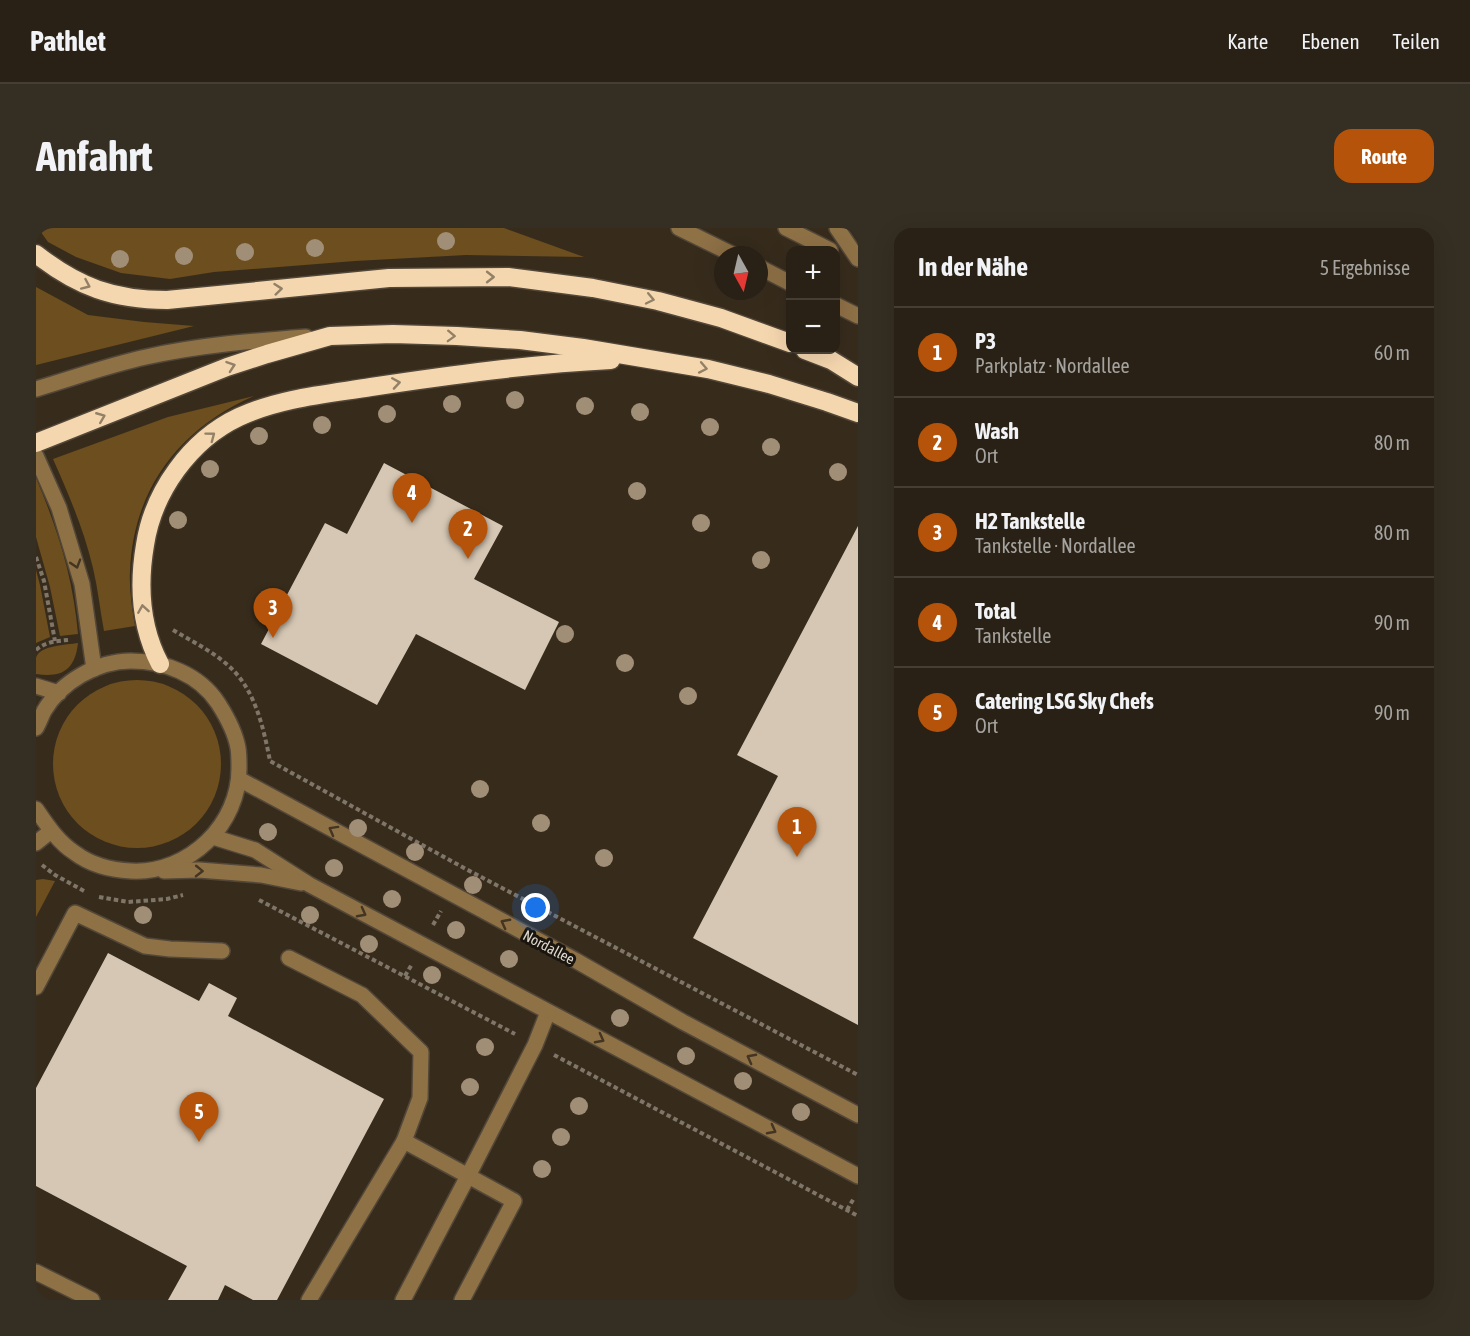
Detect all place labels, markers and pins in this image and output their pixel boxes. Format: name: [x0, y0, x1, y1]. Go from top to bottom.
pin: 4: [392, 474, 431, 523]
pin: 2: [448, 510, 488, 559]
pin: 3: [254, 588, 292, 638]
pin: 1: [778, 808, 816, 857]
pin: 5: [180, 1092, 218, 1142]

